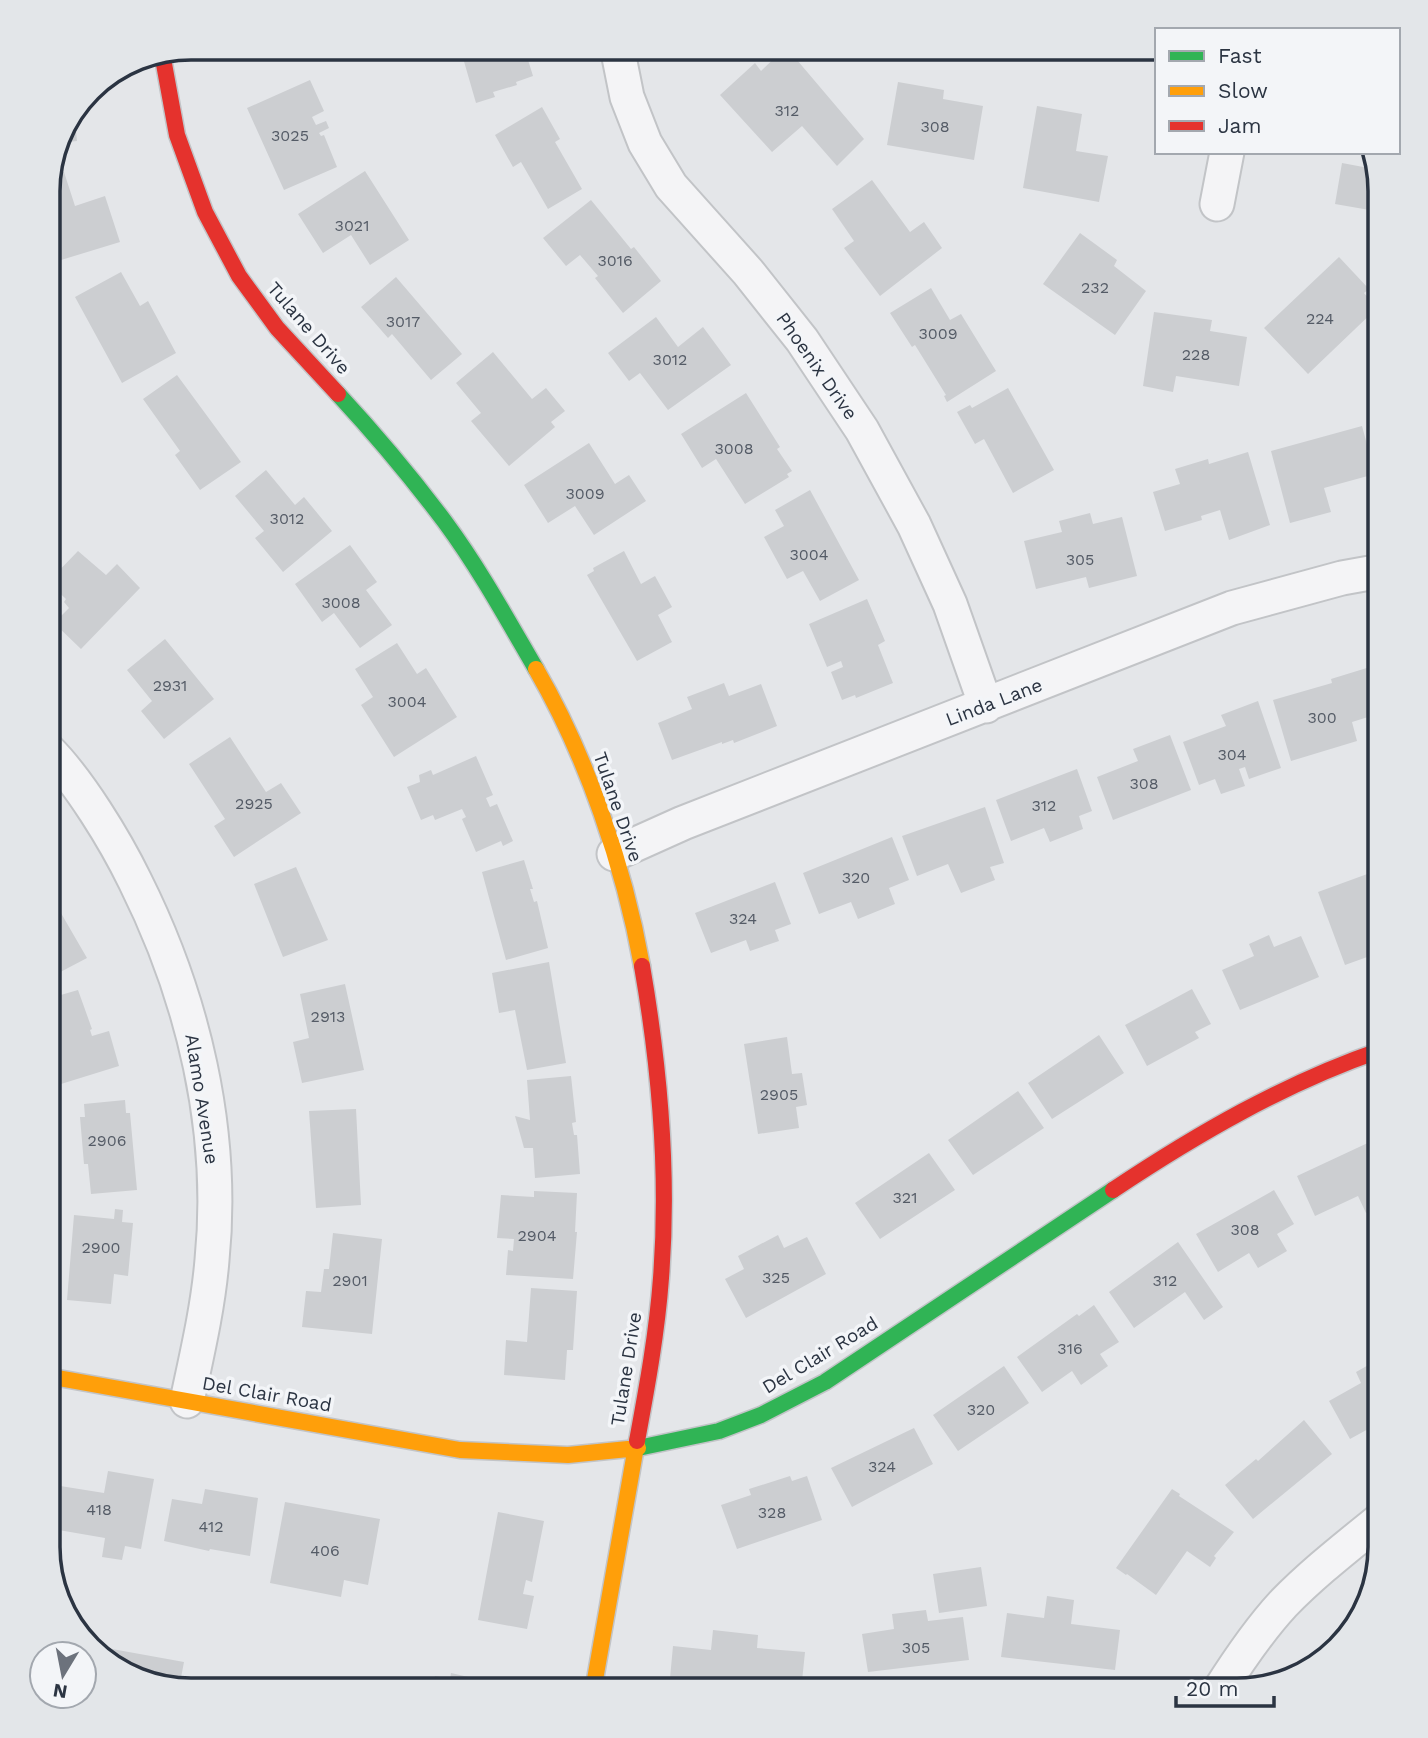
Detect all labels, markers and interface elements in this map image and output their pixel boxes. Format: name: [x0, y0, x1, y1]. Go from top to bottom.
legend: [1155, 28, 1400, 154]
text: Fast: [1218, 43, 1262, 68]
text: Slow: [1218, 78, 1268, 103]
house number: 312: [775, 101, 799, 120]
text: Jam: [1218, 113, 1261, 138]
house number: 308: [920, 117, 950, 136]
house number: 3025: [271, 126, 309, 145]
house number: 3021: [335, 216, 369, 235]
house number: 3016: [597, 251, 633, 270]
street label: Tulane Drive: [263, 277, 355, 379]
house number: 232: [1081, 278, 1109, 297]
street label: Phoenix Drive: [771, 308, 863, 424]
house number: 224: [1306, 309, 1334, 328]
house number: 3017: [386, 312, 420, 331]
house number: 3009: [918, 324, 958, 343]
house number: 228: [1182, 345, 1210, 364]
house number: 3012: [653, 350, 687, 369]
house number: 3008: [714, 439, 754, 458]
house number: 3009: [565, 484, 605, 503]
house number: 3012: [270, 509, 304, 528]
house number: 3004: [789, 545, 829, 564]
house number: 305: [1066, 550, 1094, 569]
house number: 3008: [321, 593, 361, 612]
street label: Linda Lane: [942, 673, 1046, 731]
house number: 2931: [153, 676, 187, 695]
house number: 3004: [387, 692, 427, 711]
house number: 300: [1307, 708, 1337, 727]
house number: 304: [1217, 745, 1247, 764]
street label: Tulane Drive: [588, 749, 648, 865]
house number: 308: [1129, 774, 1159, 793]
house number: 2925: [235, 794, 273, 813]
house number: 312: [1032, 796, 1056, 815]
house number: 320: [842, 868, 870, 887]
house number: 324: [729, 909, 757, 928]
house number: 2913: [311, 1007, 345, 1026]
street label: Alamo Avenue: [180, 1032, 224, 1166]
house number: 2905: [760, 1085, 798, 1104]
house number: 2906: [88, 1131, 126, 1150]
house number: 321: [893, 1188, 917, 1207]
house number: 308: [1230, 1220, 1260, 1239]
house number: 2904: [518, 1226, 557, 1245]
house number: 2900: [81, 1238, 121, 1257]
house number: 325: [762, 1268, 790, 1287]
house number: 2901: [332, 1271, 368, 1290]
house number: 312: [1153, 1271, 1177, 1290]
street label: Tulane Drive: [606, 1310, 646, 1428]
street label: Del Clair Road: [758, 1311, 882, 1399]
house number: 316: [1057, 1339, 1083, 1358]
street label: Del Clair Road: [200, 1371, 334, 1417]
house number: 320: [967, 1400, 995, 1419]
house number: 324: [868, 1457, 896, 1476]
house number: 418: [86, 1500, 112, 1519]
house number: 328: [758, 1503, 786, 1522]
house number: 412: [198, 1517, 224, 1536]
house number: 406: [310, 1541, 340, 1560]
house number: 305: [902, 1638, 930, 1657]
north arrow: [28, 1640, 98, 1710]
scale bar: [1176, 1664, 1274, 1708]
text: 20 m: [1186, 1676, 1238, 1701]
text: N: [51, 1679, 69, 1704]

